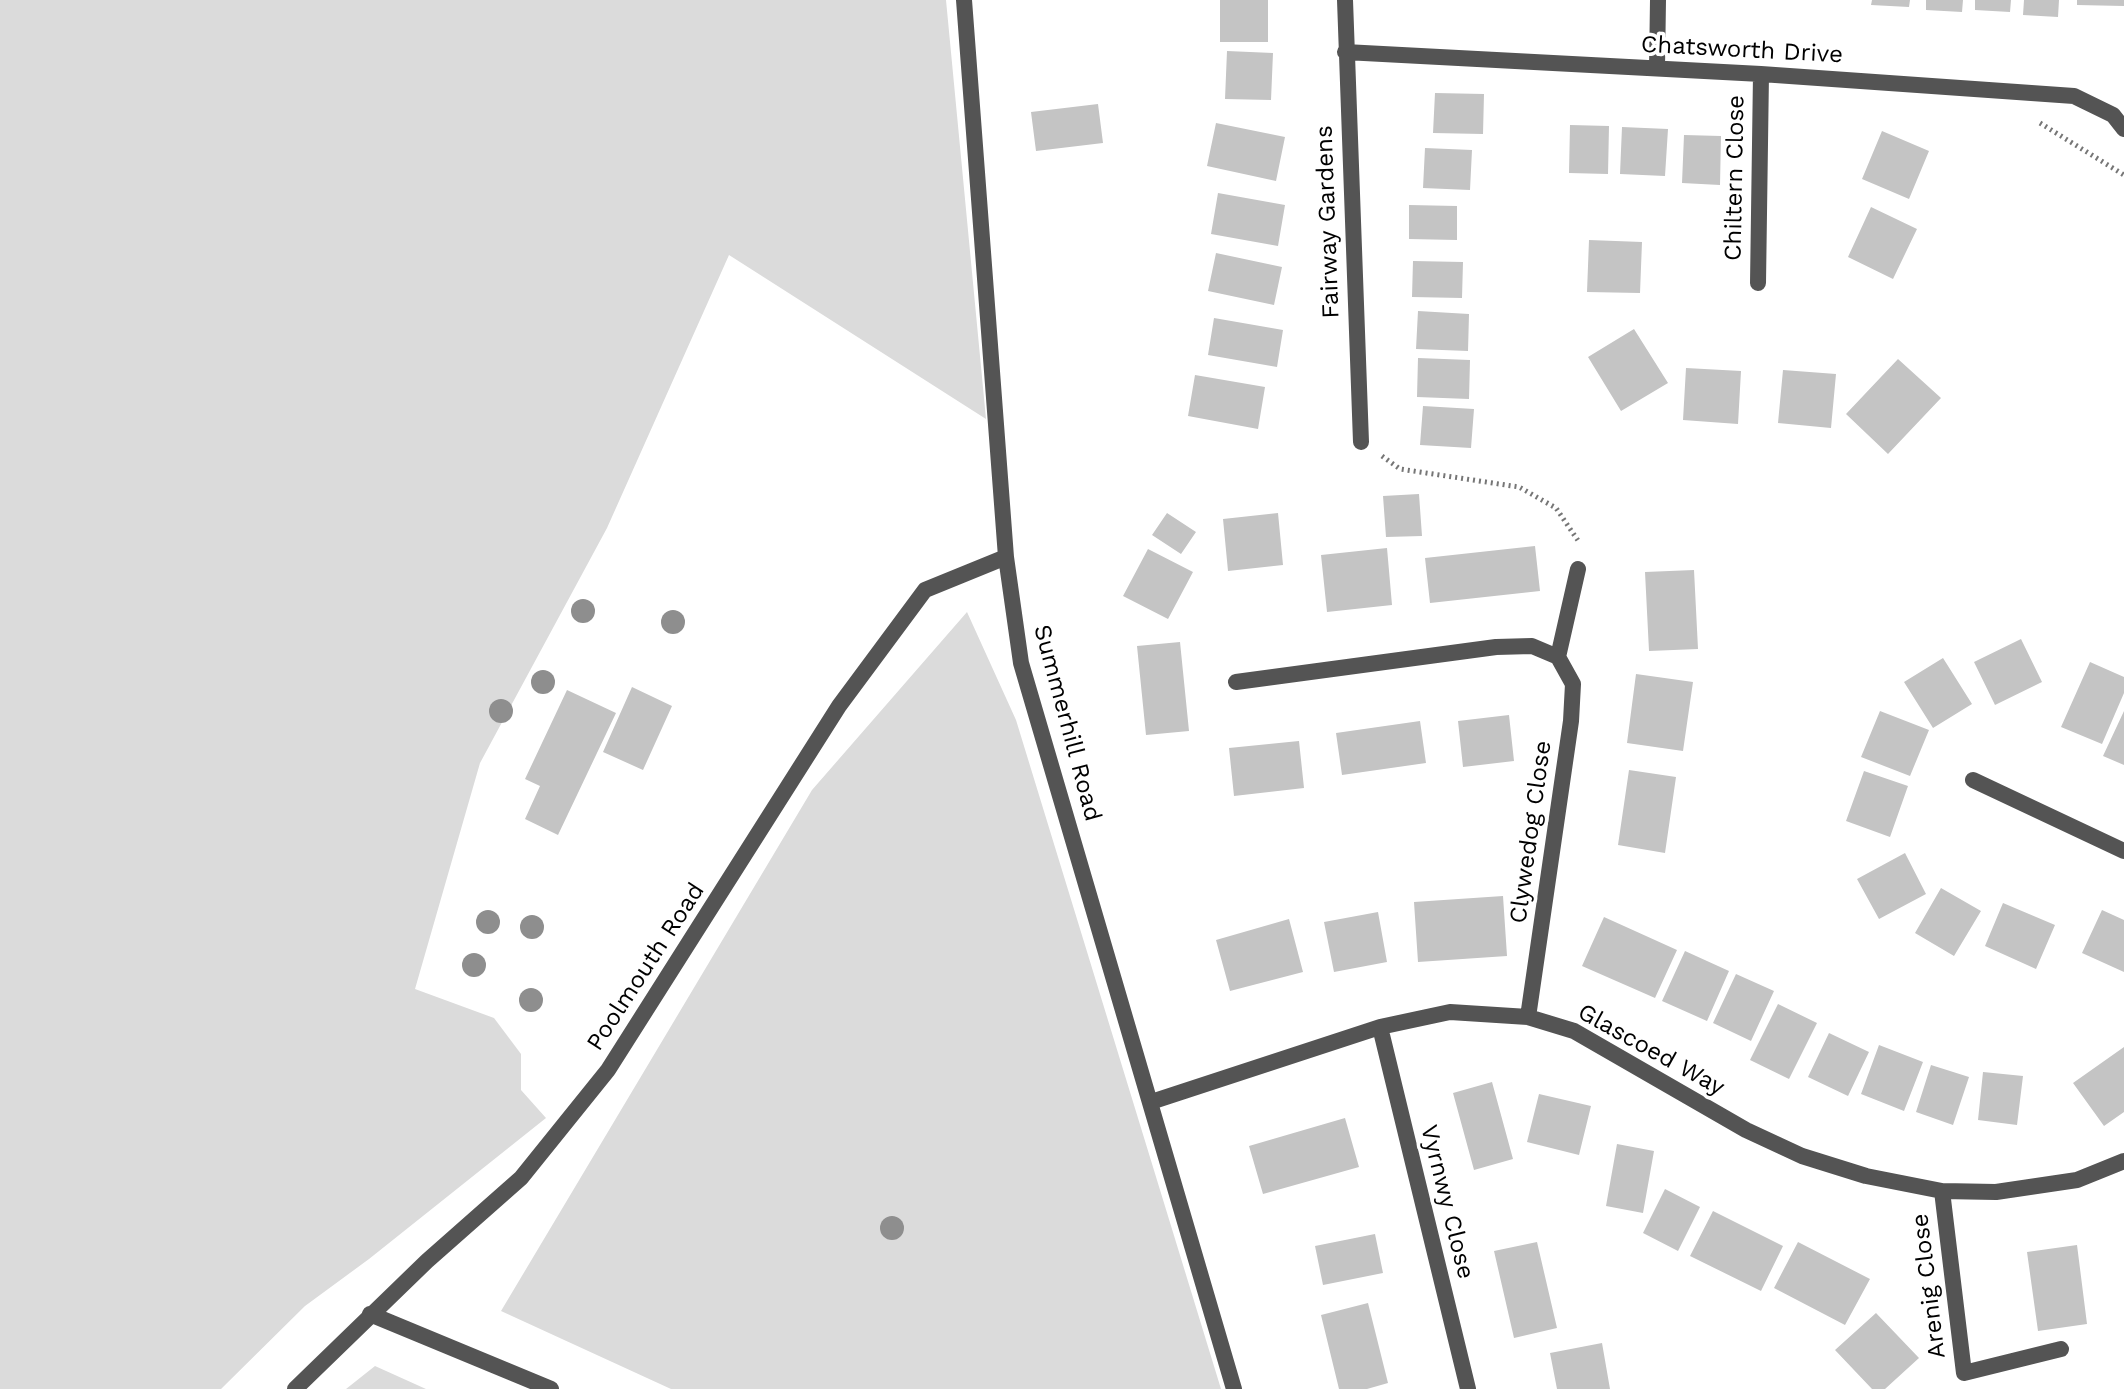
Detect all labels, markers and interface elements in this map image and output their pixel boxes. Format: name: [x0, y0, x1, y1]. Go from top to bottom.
street label: Chatsworth Drive: [1640, 30, 1844, 70]
street label: Chiltern Close: [1719, 95, 1751, 261]
street label: Fairway Gardens: [1310, 125, 1346, 319]
street label: Summerhill Road: [1027, 622, 1107, 824]
street label: Clywedog Close: [1504, 739, 1558, 925]
street label: Poolmouth Road: [581, 878, 711, 1056]
street label: Glascoed Way: [1573, 998, 1729, 1102]
street label: Vyrnwy Close: [1414, 1122, 1480, 1282]
street label: Arenig Close: [1906, 1212, 1952, 1360]

